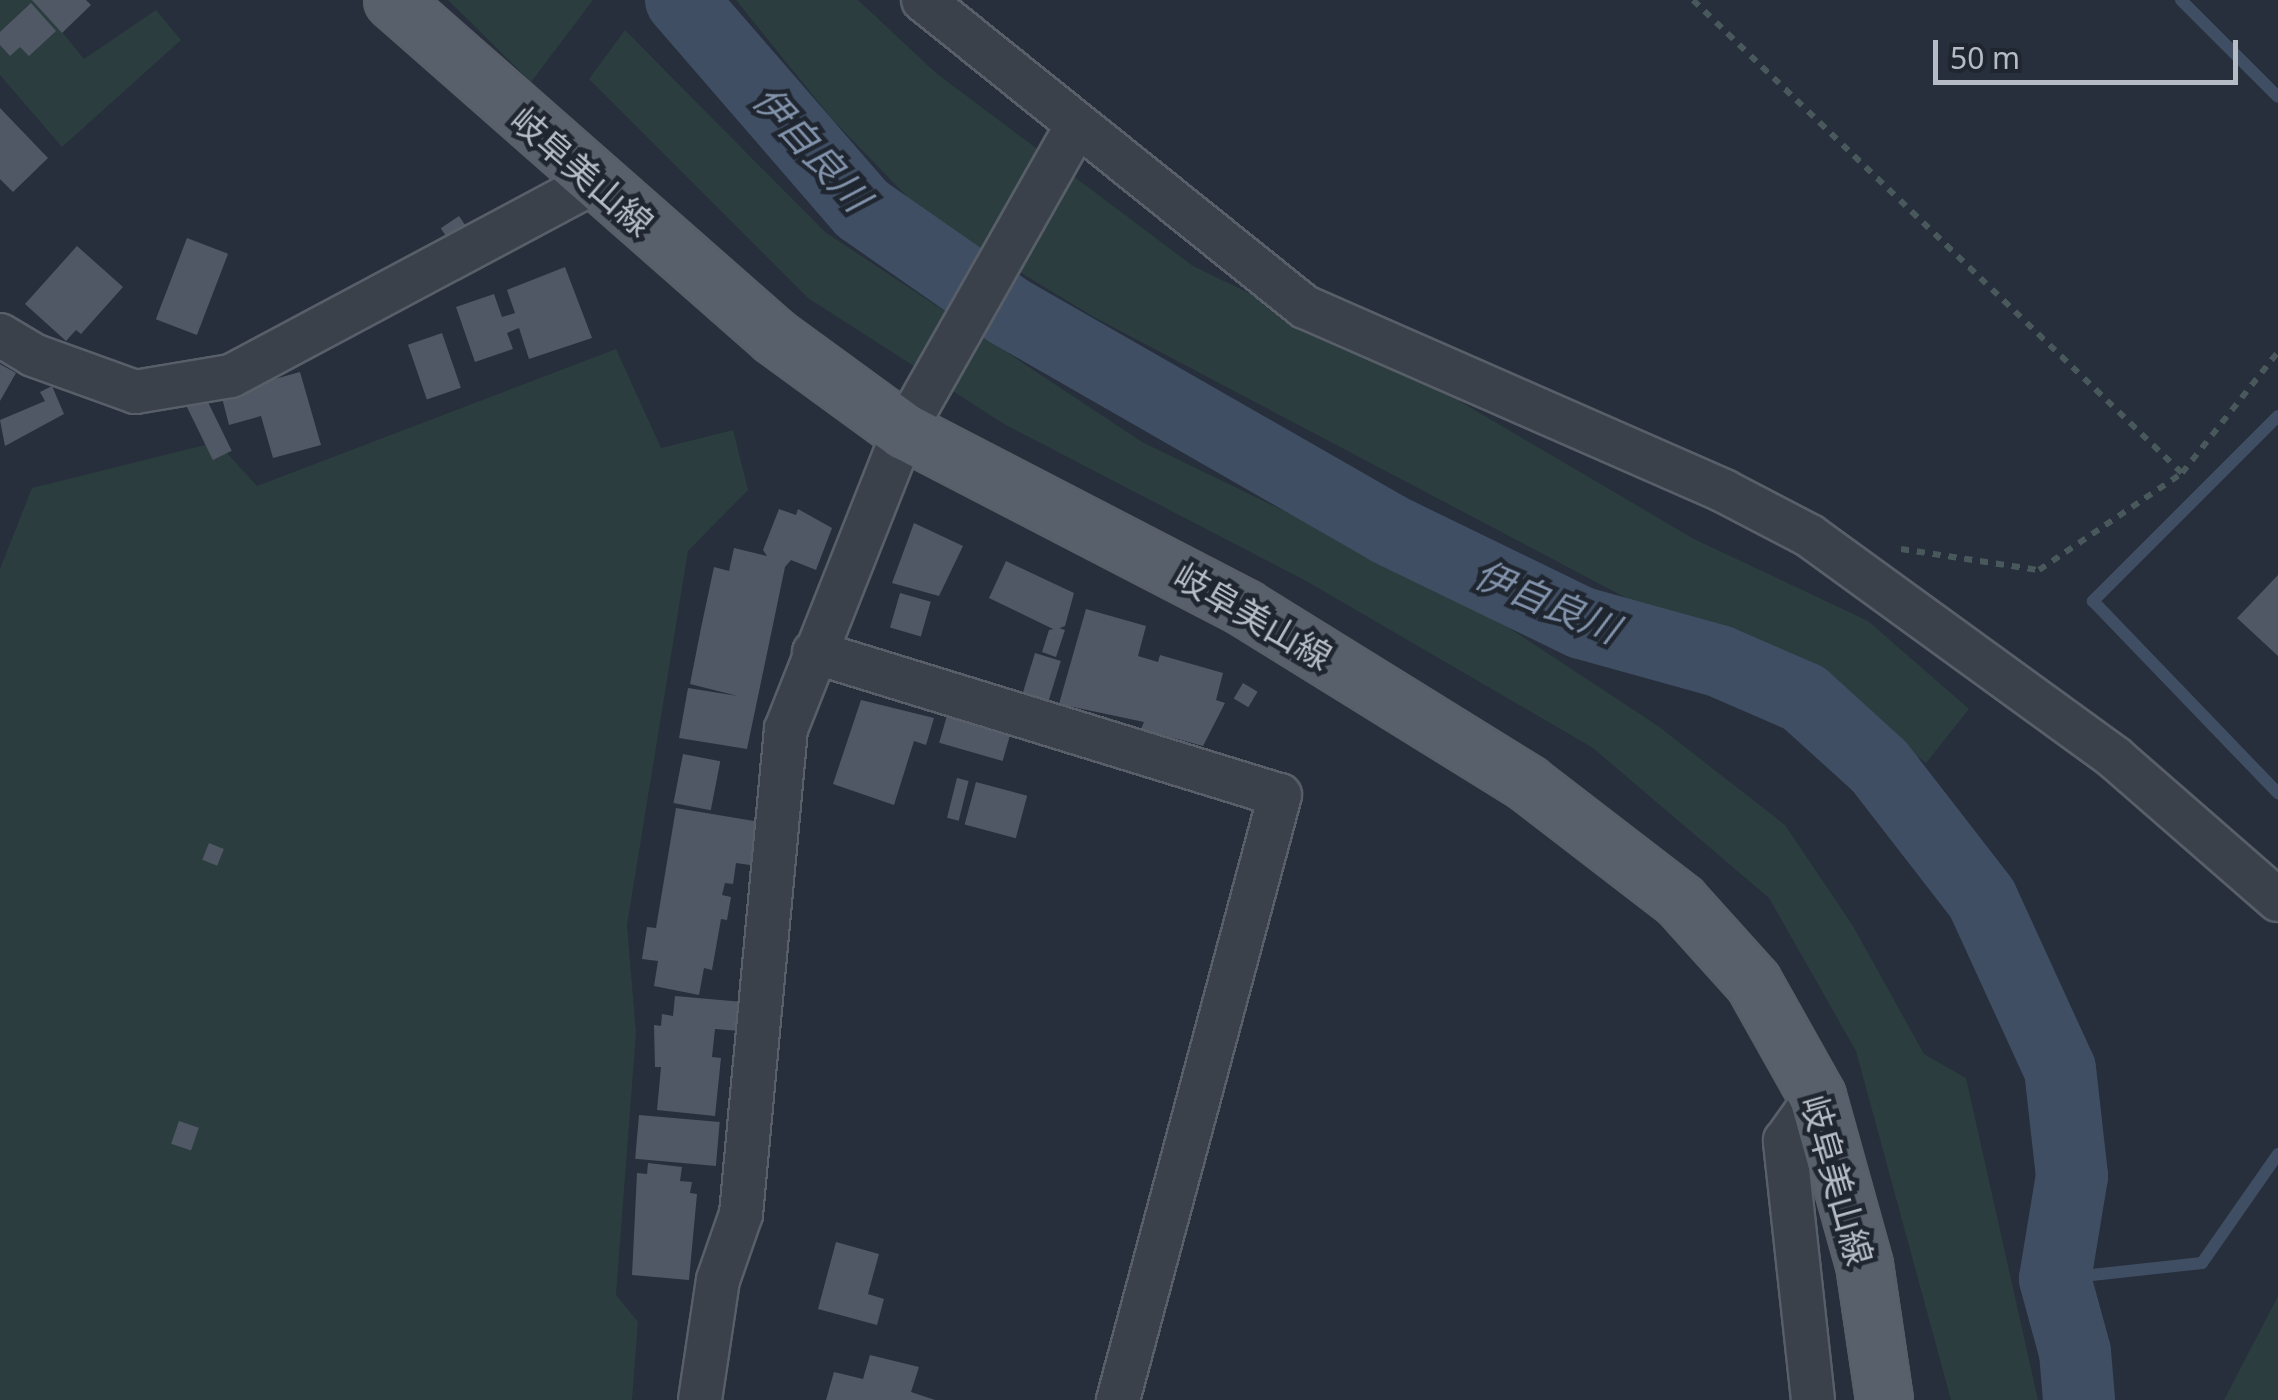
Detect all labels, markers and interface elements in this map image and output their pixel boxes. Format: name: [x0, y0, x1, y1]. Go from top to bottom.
scale bar: [1938, 20, 2243, 82]
text: 50 m: [1950, 37, 2020, 78]
water label: 伊自良川: [744, 76, 880, 220]
street label: 岐阜美山線: [502, 98, 662, 244]
water label: 伊自良川: [1468, 550, 1626, 652]
street label: 岐阜美山線: [1167, 554, 1339, 678]
street label: 岐阜美山線: [1793, 1090, 1881, 1270]

